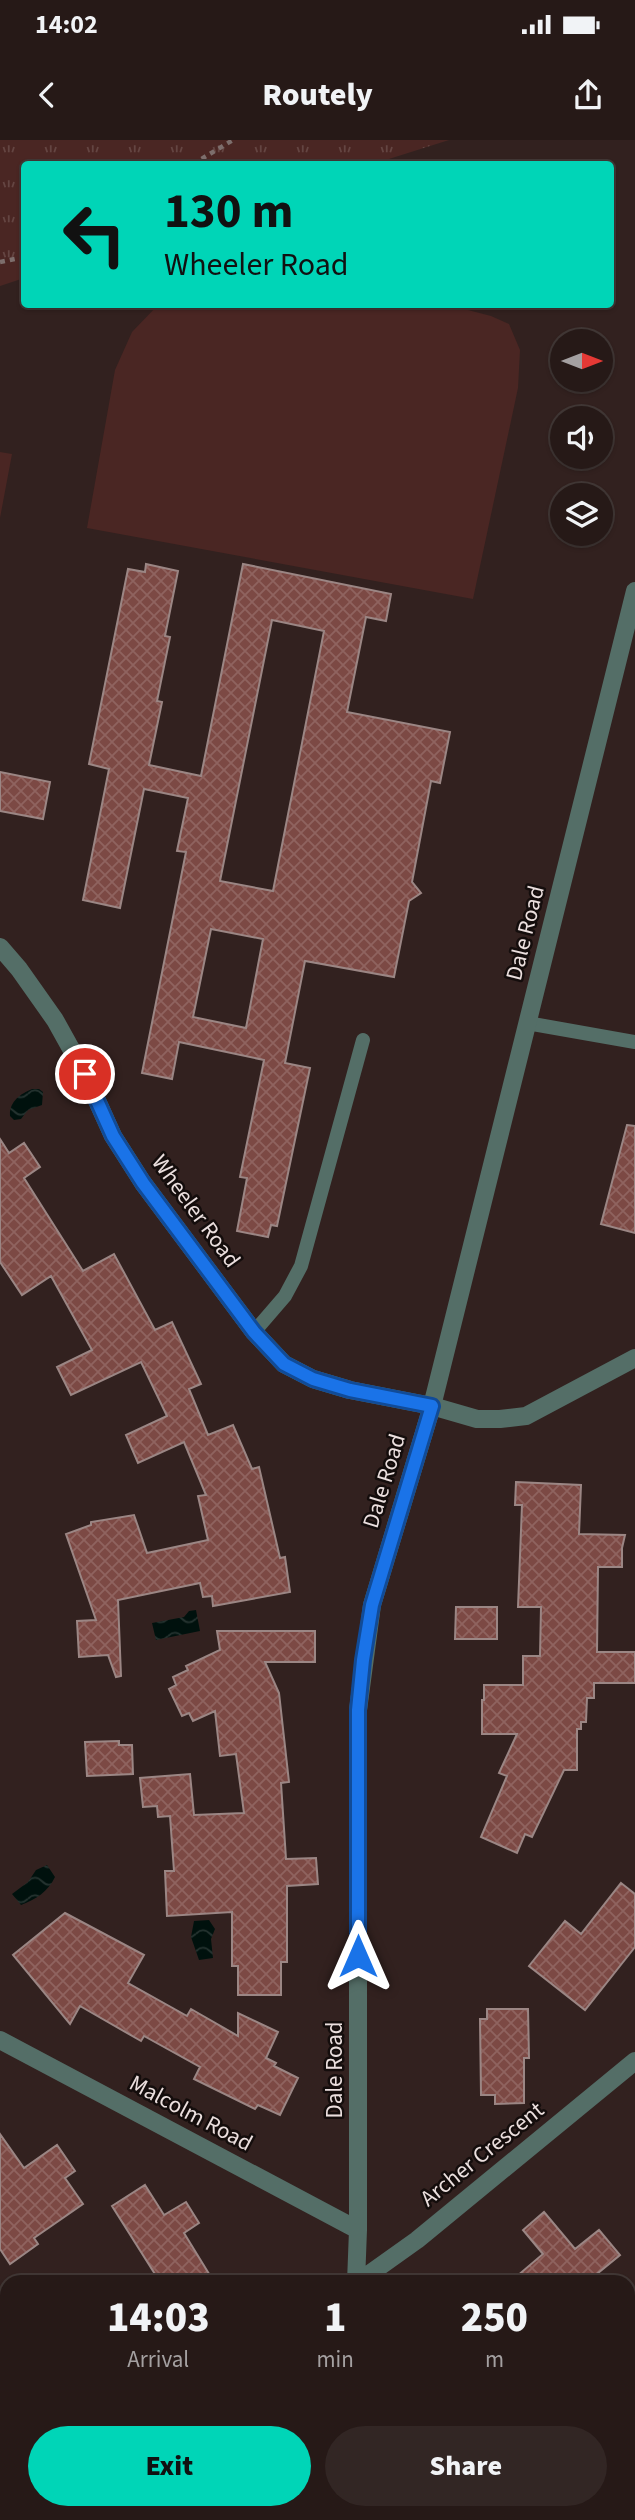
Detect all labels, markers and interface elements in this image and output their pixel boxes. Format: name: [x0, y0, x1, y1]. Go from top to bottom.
text: 14:02: [35, 6, 98, 43]
text: Routely: [262, 72, 373, 118]
icon: back: [28, 76, 66, 114]
icon: share: [569, 76, 607, 114]
text: 130 m: [164, 177, 293, 247]
icon: left: [49, 189, 140, 280]
text: Wheeler Road: [164, 242, 349, 288]
north arrow: [550, 329, 612, 392]
map controls: [550, 329, 613, 546]
button: sound: [550, 406, 613, 469]
button: layers: [550, 483, 613, 546]
street label: Dale Road: [497, 882, 553, 984]
pin: [55, 1044, 115, 1104]
icon: arrive: [66, 1055, 104, 1093]
street label: Wheeler Road: [144, 1148, 248, 1274]
street label: Dale Road: [354, 1430, 414, 1532]
position arrow: [321, 1919, 395, 1993]
street label: Dale Road: [318, 2022, 351, 2118]
street label: Malcolm Road: [123, 2067, 259, 2159]
street label: Archer Crescent: [413, 2094, 551, 2214]
text: 14:03: [107, 2288, 210, 2348]
text: 1: [324, 2288, 346, 2348]
text: 250: [461, 2288, 528, 2348]
text: Arrival: [127, 2343, 189, 2376]
text: min: [317, 2343, 354, 2376]
text: m: [485, 2343, 504, 2376]
button: Exit: [28, 2426, 311, 2506]
button: Share: [325, 2426, 607, 2506]

